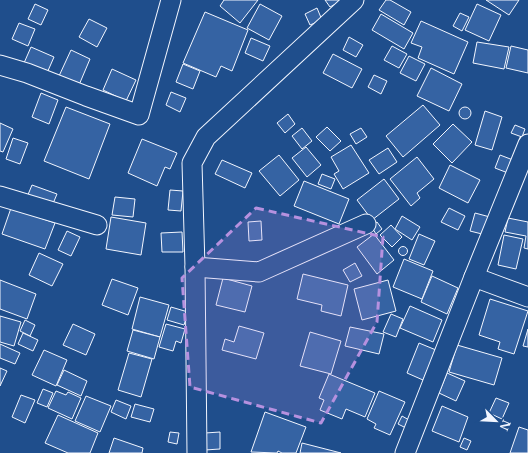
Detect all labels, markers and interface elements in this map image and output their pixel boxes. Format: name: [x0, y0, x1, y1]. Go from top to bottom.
north arrow: [476, 401, 516, 441]
text: N: [496, 417, 514, 433]

